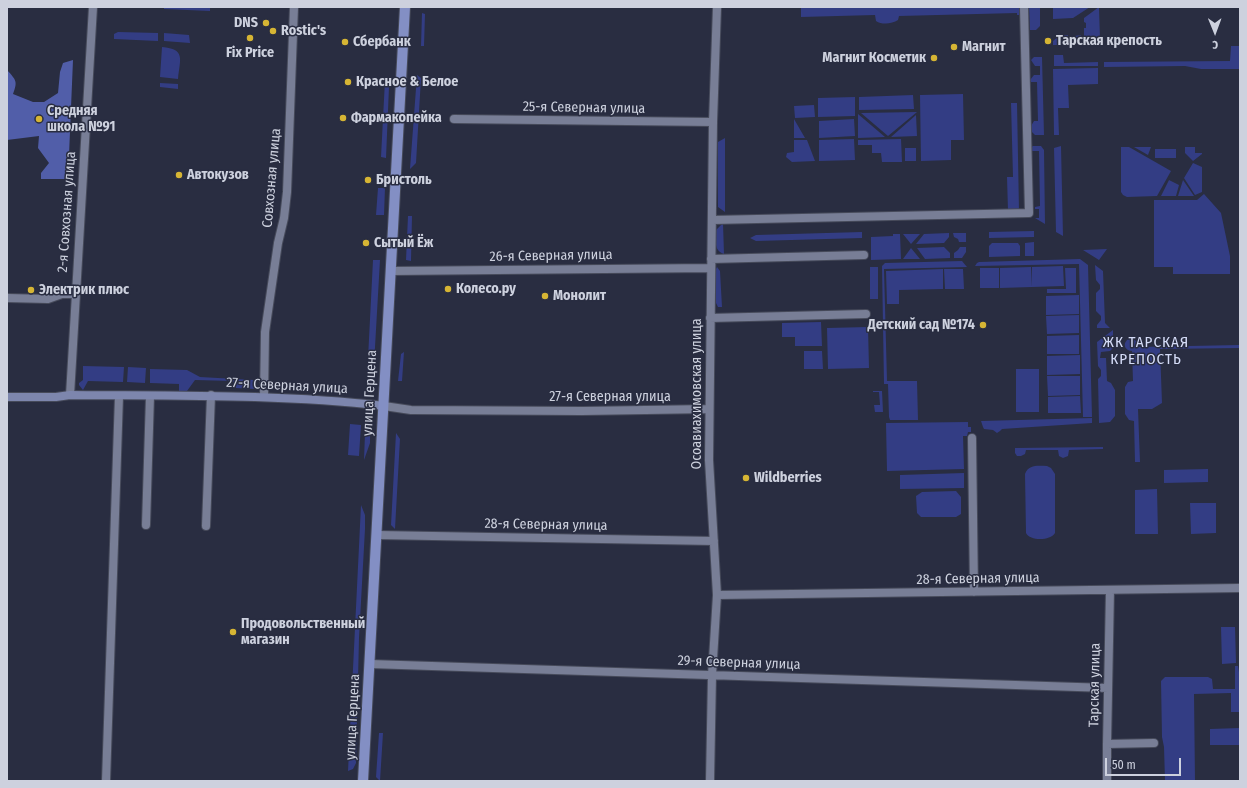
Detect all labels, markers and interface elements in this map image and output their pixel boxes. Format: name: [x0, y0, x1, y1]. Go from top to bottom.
north arrow: [1195, 12, 1235, 52]
place label: DNS: [234, 15, 258, 31]
marker: DNS: [261, 18, 271, 28]
place label: Rostic's: [281, 23, 326, 39]
marker: Rostic's: [268, 26, 278, 36]
marker: Fix Price: [245, 33, 255, 43]
place label: Тарская крепость: [1056, 33, 1162, 49]
place label: Сбербанк: [353, 34, 411, 50]
marker: Тарская крепость: [1043, 36, 1053, 46]
marker: Сбербанк: [340, 37, 350, 47]
text: С: [1212, 38, 1218, 51]
place label: Магнит: [962, 39, 1005, 55]
marker: Магнит: [949, 42, 959, 52]
place label: Fix Price: [226, 45, 274, 61]
place label: Магнит Косметик: [822, 50, 926, 66]
marker: Магнит Косметик: [929, 53, 939, 63]
place label: Красное & Белое: [356, 74, 458, 90]
marker: Красное & Белое: [343, 77, 353, 87]
street label: 25-я Северная улица: [523, 99, 645, 117]
place label: Средняя школа №91: [47, 103, 115, 136]
place label: Фармакопейка: [351, 110, 442, 126]
marker: Фармакопейка: [338, 113, 348, 123]
marker: Средняя школа №91: [34, 114, 44, 124]
street label: Совхозная улица: [259, 128, 285, 228]
street label: 2-я Совхозная улица: [54, 151, 80, 273]
place label: Автокузов: [187, 167, 249, 183]
marker: Автокузов: [174, 170, 184, 180]
place label: Бристоль: [376, 172, 432, 188]
marker: Бристоль: [363, 175, 373, 185]
place label: Сытый Ёж: [374, 235, 433, 251]
marker: Сытый Ёж: [361, 238, 371, 248]
street label: 26-я Северная улица: [489, 247, 613, 265]
place label: Колесо.ру: [456, 281, 516, 297]
place label: Электрик плюс: [39, 282, 129, 298]
marker: Колесо.ру: [443, 284, 453, 294]
marker: Электрик плюс: [26, 285, 36, 295]
place label: Монолит: [553, 288, 606, 304]
marker: Монолит: [540, 291, 550, 301]
place label: Детский сад №174: [867, 317, 975, 333]
street label: Осоавиахимовская улица: [689, 318, 705, 470]
marker: Детский сад №174: [978, 320, 988, 330]
district label: ЖК ТАРСКАЯ КРЕПОСТЬ: [1103, 334, 1189, 369]
street label: улица Герцена: [359, 349, 381, 437]
street label: 27-я Северная улица: [226, 374, 348, 398]
street label: 27-я Северная улица: [549, 389, 671, 405]
place label: Wildberries: [754, 470, 822, 486]
marker: Wildberries: [741, 473, 751, 483]
street label: 28-я Северная улица: [484, 516, 608, 534]
street label: 28-я Северная улица: [916, 570, 1040, 588]
place label: Продовольственный магазин: [241, 616, 365, 648]
marker: Продовольственный магазин: [228, 627, 238, 637]
street label: Тарская улица: [1086, 643, 1104, 727]
street label: 29-я Северная улица: [677, 652, 801, 674]
street label: улица Герцена: [342, 673, 364, 761]
scale bar: [1107, 750, 1183, 776]
text: 50 m: [1112, 758, 1136, 772]

